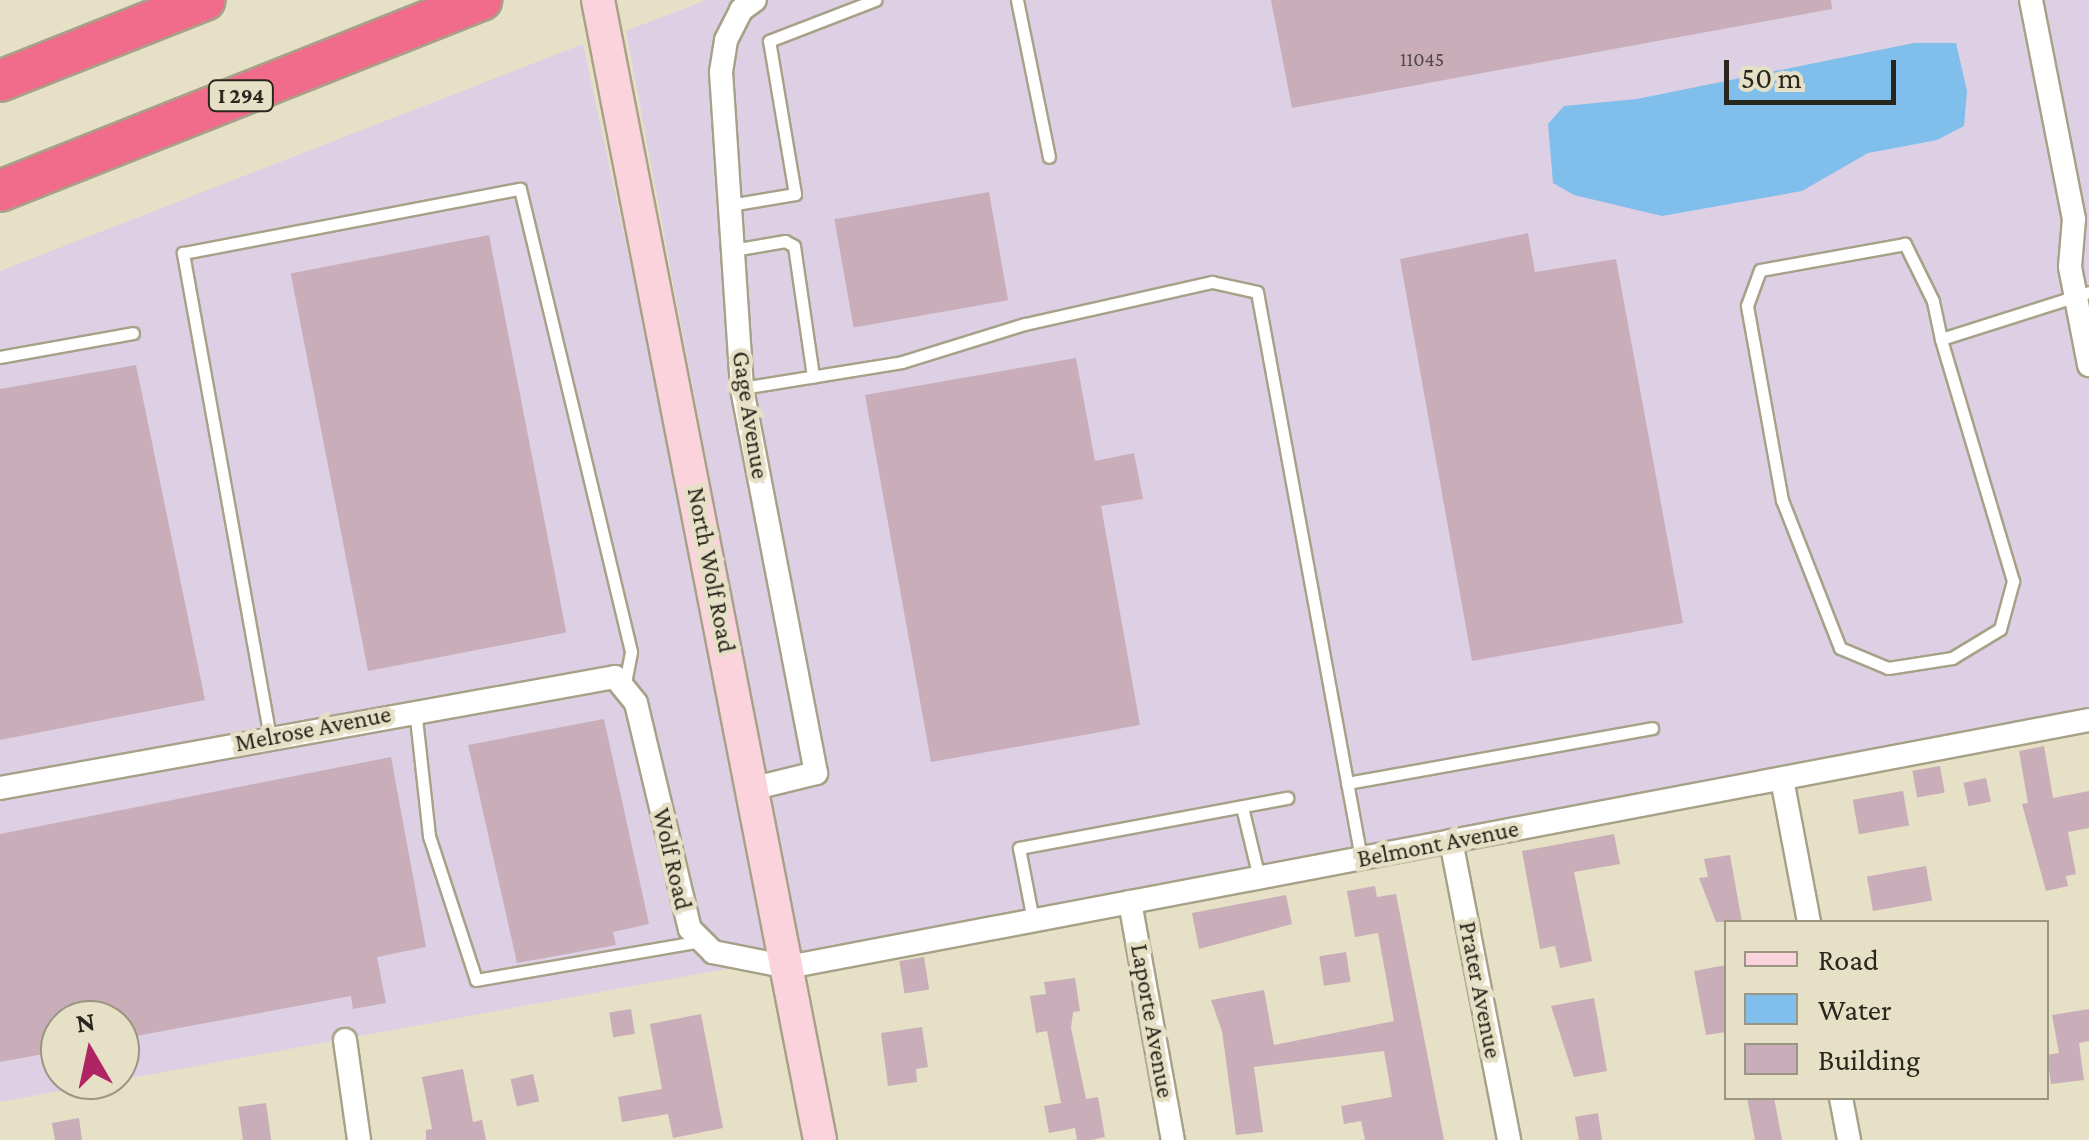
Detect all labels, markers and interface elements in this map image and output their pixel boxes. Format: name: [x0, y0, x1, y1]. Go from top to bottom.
scale bar: [1729, 40, 1902, 102]
house number: 11045: [1400, 47, 1444, 71]
text: 50 m: [1741, 61, 1802, 94]
road number: I 294: [206, 79, 276, 113]
street label: Gage Avenue: [725, 349, 775, 481]
street label: North Wolf Road: [680, 485, 742, 655]
street label: Melrose Avenue: [233, 699, 393, 759]
street label: Wolf Road: [646, 805, 698, 913]
street label: Belmont Avenue: [1355, 814, 1521, 874]
street label: Prater Avenue: [1452, 919, 1508, 1061]
legend: [1724, 920, 2049, 1100]
street label: Laporte Avenue: [1124, 942, 1180, 1100]
text: Road: [1818, 943, 1879, 976]
text: Water: [1818, 993, 1892, 1026]
north arrow: [40, 1000, 140, 1100]
text: N: [74, 1005, 97, 1039]
text: Building: [1818, 1043, 1920, 1076]

